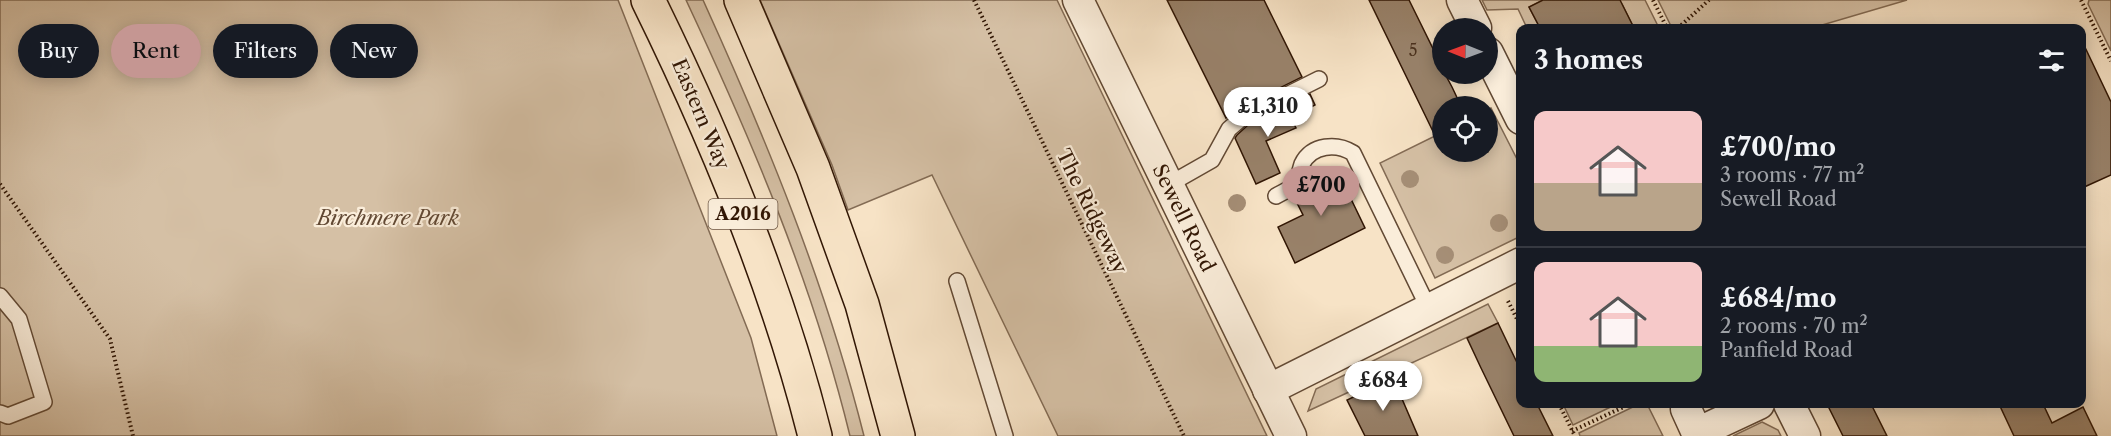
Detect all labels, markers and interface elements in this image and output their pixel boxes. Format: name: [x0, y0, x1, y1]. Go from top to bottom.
north arrow: [1432, 18, 1498, 84]
map controls: [1432, 18, 1498, 162]
chip: Buy: [18, 24, 99, 78]
chip: Rent: [111, 24, 201, 78]
chip: Filters: [213, 24, 318, 78]
chip: New: [330, 24, 418, 78]
house number: 5: [1409, 40, 1417, 60]
text: 3 homes: [1534, 44, 1643, 76]
icon: filters: [2035, 44, 2068, 77]
street label: Eastern Way: [667, 55, 735, 174]
pin: £1,310: [1219, 87, 1317, 138]
text: £1,310: [1238, 94, 1298, 118]
button: locate: [1432, 96, 1498, 162]
text: £700/mo: [1720, 131, 1836, 163]
icon: home: [1582, 135, 1654, 207]
street label: The Ridgeway: [1052, 145, 1133, 278]
street label: Sewell Road: [1148, 160, 1220, 276]
text: 3 rooms · 77 m²: [1720, 163, 1864, 187]
pin: £700: [1285, 166, 1357, 217]
text: £700: [1296, 173, 1346, 197]
text: Sewell Road: [1720, 187, 1837, 211]
road number: A2016: [708, 199, 777, 229]
park label: Birchmere Park: [315, 206, 460, 230]
text: £684/mo: [1720, 282, 1837, 314]
icon: home: [1582, 286, 1654, 358]
text: 2 rooms · 70 m²: [1720, 314, 1868, 338]
text: Panfield Road: [1720, 338, 1853, 362]
pin: £684: [1347, 361, 1419, 412]
text: £684: [1358, 368, 1408, 392]

